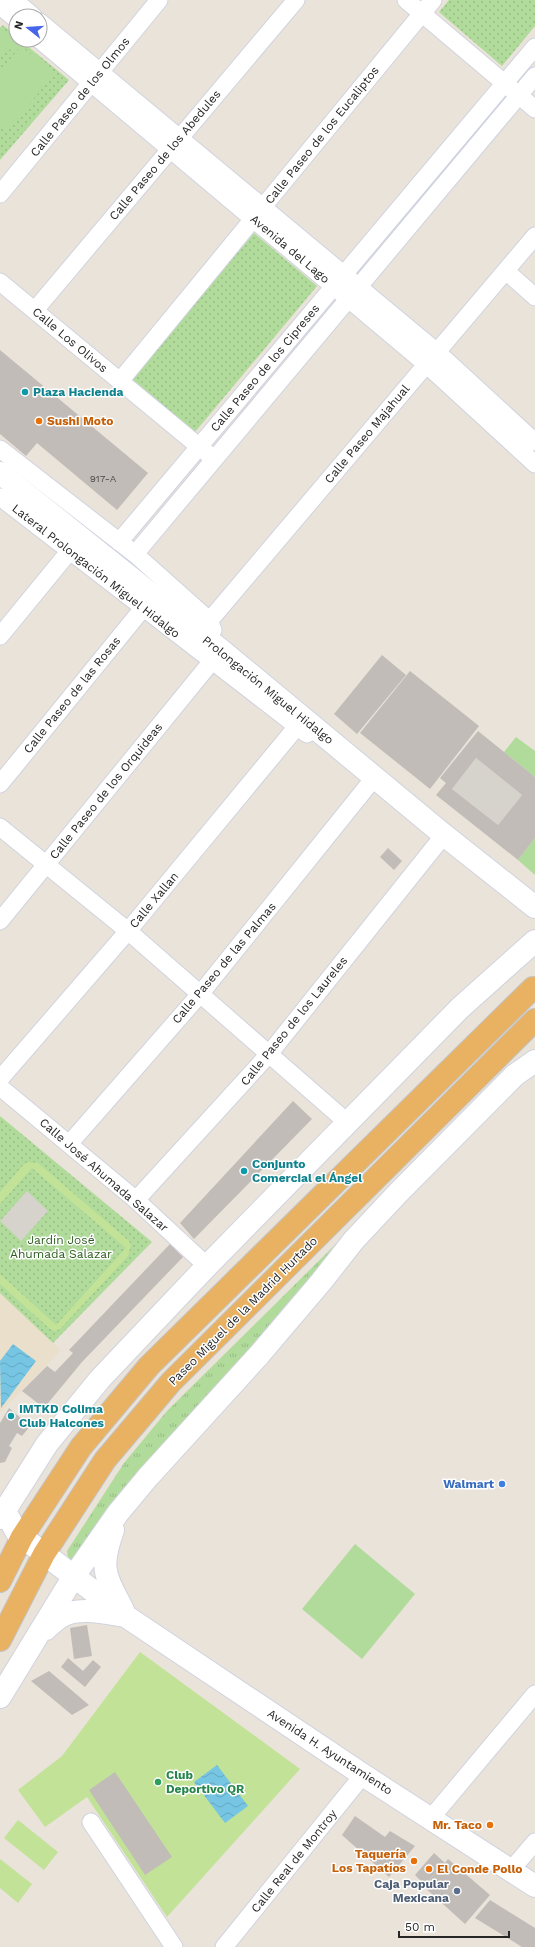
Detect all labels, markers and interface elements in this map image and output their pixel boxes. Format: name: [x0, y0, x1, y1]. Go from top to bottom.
north arrow: [8, 8, 48, 48]
text: N: [12, 19, 26, 31]
street label: Calle Paseo de los Olmos: [28, 35, 132, 159]
street label: Calle Paseo de los Eucaliptos: [262, 63, 382, 207]
street label: Calle Paseo de los Abedules: [106, 87, 224, 223]
street label: Avenida del Lago: [248, 212, 332, 286]
street label: Calle Paseo de los Cipreses: [208, 301, 322, 435]
street label: Calle Los Olivos: [30, 305, 110, 375]
street label: Calle Paseo Majahual: [322, 382, 413, 486]
place label: Plaza Hacienda: [33, 385, 123, 399]
marker: Plaza Hacienda: [20, 387, 30, 397]
place label: Sushi Moto: [47, 414, 113, 428]
marker: Sushi Moto: [34, 416, 44, 426]
house number: 917-A: [90, 473, 117, 484]
street label: Lateral Prolongación Miguel Hidalgo: [9, 501, 183, 641]
street label: Prolongación Miguel Hidalgo: [200, 633, 336, 747]
street label: Calle Paseo de las Rosas: [21, 634, 123, 756]
street label: Calle Paseo de los Orquideas: [47, 720, 165, 862]
street label: Calle Xallan: [127, 869, 181, 931]
street label: Calle Paseo de las Palmas: [169, 900, 279, 1026]
street label: Calle Paseo de los Laureles: [238, 954, 350, 1088]
street label: Calle José Ahumada Salazar: [37, 1115, 171, 1235]
place label: Conjunto Comercial el Ángel: [252, 1157, 362, 1185]
marker: Conjunto Comercial el Ángel: [239, 1166, 249, 1176]
park label: Jardín José Ahumada Salazar: [10, 1233, 112, 1261]
street label: Paseo Miguel de la Madrid Hurtado: [166, 1234, 320, 1388]
place label: IMTKD Colima Club Halcones: [19, 1402, 105, 1430]
marker: IMTKD Colima Club Halcones: [6, 1411, 16, 1421]
place label: Walmart: [443, 1477, 495, 1491]
marker: Walmart: [497, 1479, 507, 1489]
street label: Avenida H. Ayuntamiento: [265, 1706, 395, 1798]
place label: Club Deportivo QR: [166, 1768, 245, 1796]
marker: Club Deportivo QR: [153, 1777, 163, 1787]
street label: Calle Real de Montroy: [248, 1806, 340, 1915]
place label: Mr. Taco: [432, 1818, 482, 1832]
marker: Mr. Taco: [485, 1820, 495, 1830]
place label: Taquería Los Tapatíos: [332, 1847, 407, 1875]
marker: Taquería Los Tapatíos: [409, 1856, 419, 1866]
place label: El Conde Pollo: [437, 1862, 523, 1876]
marker: El Conde Pollo: [424, 1864, 434, 1874]
place label: Caja Popular Mexicana: [374, 1877, 450, 1905]
marker: Caja Popular Mexicana: [452, 1886, 462, 1896]
scale bar: [399, 1913, 509, 1939]
text: 50 m: [405, 1920, 435, 1934]

